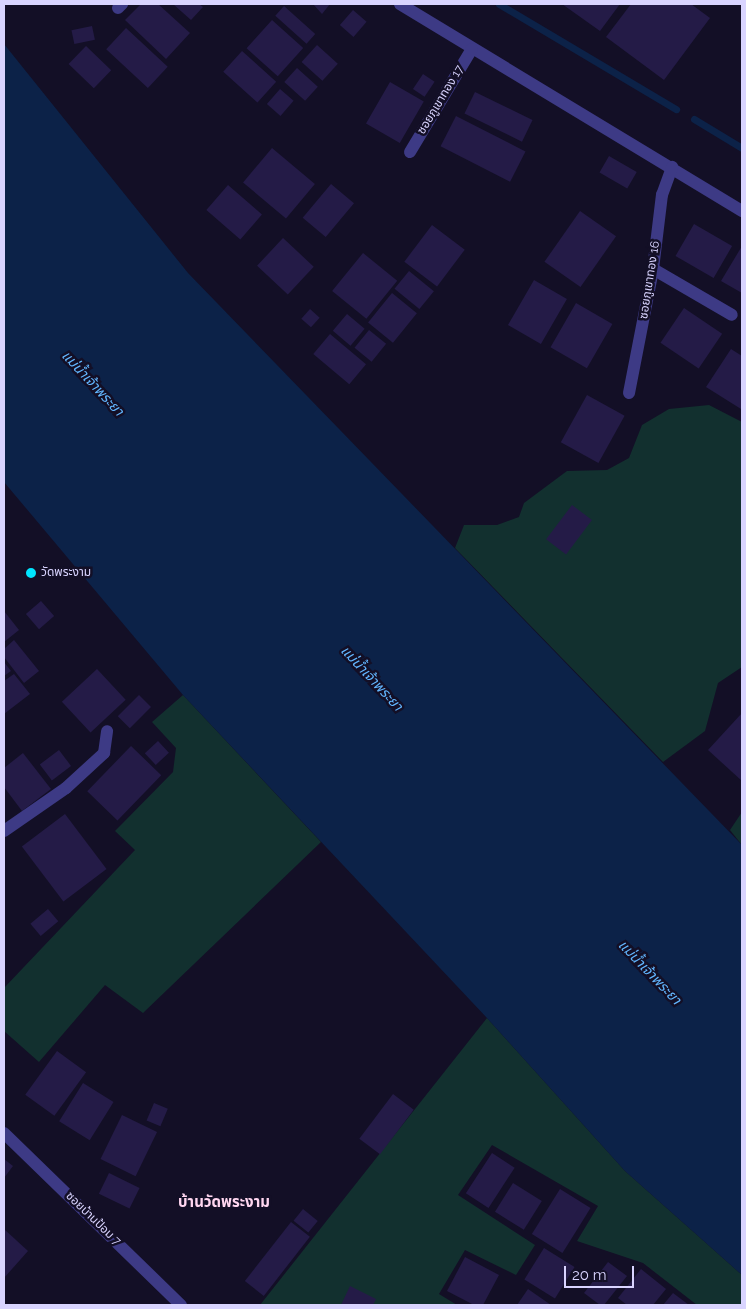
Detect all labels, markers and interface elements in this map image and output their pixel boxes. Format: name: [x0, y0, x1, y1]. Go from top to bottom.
street label: ซอยภูเขาทอง 17: [415, 63, 467, 137]
street label: ซอยภูเขาทอง 16: [637, 240, 663, 320]
water label: แม่น้ำเจ้าพระยา: [59, 347, 127, 419]
place label: วัดพระงาม: [41, 566, 91, 580]
marker: วัดพระงาม: [25, 567, 37, 579]
water label: แม่น้ำเจ้าพระยา: [338, 642, 406, 714]
water label: แม่น้ำเจ้าพระยา: [615, 936, 685, 1008]
street label: ซอยบ้านป้อม 7: [62, 1189, 124, 1249]
district label: บ้านวัดพระงาม: [178, 1194, 270, 1212]
scale bar: [566, 1256, 636, 1288]
text: 20 m: [572, 1266, 607, 1284]

